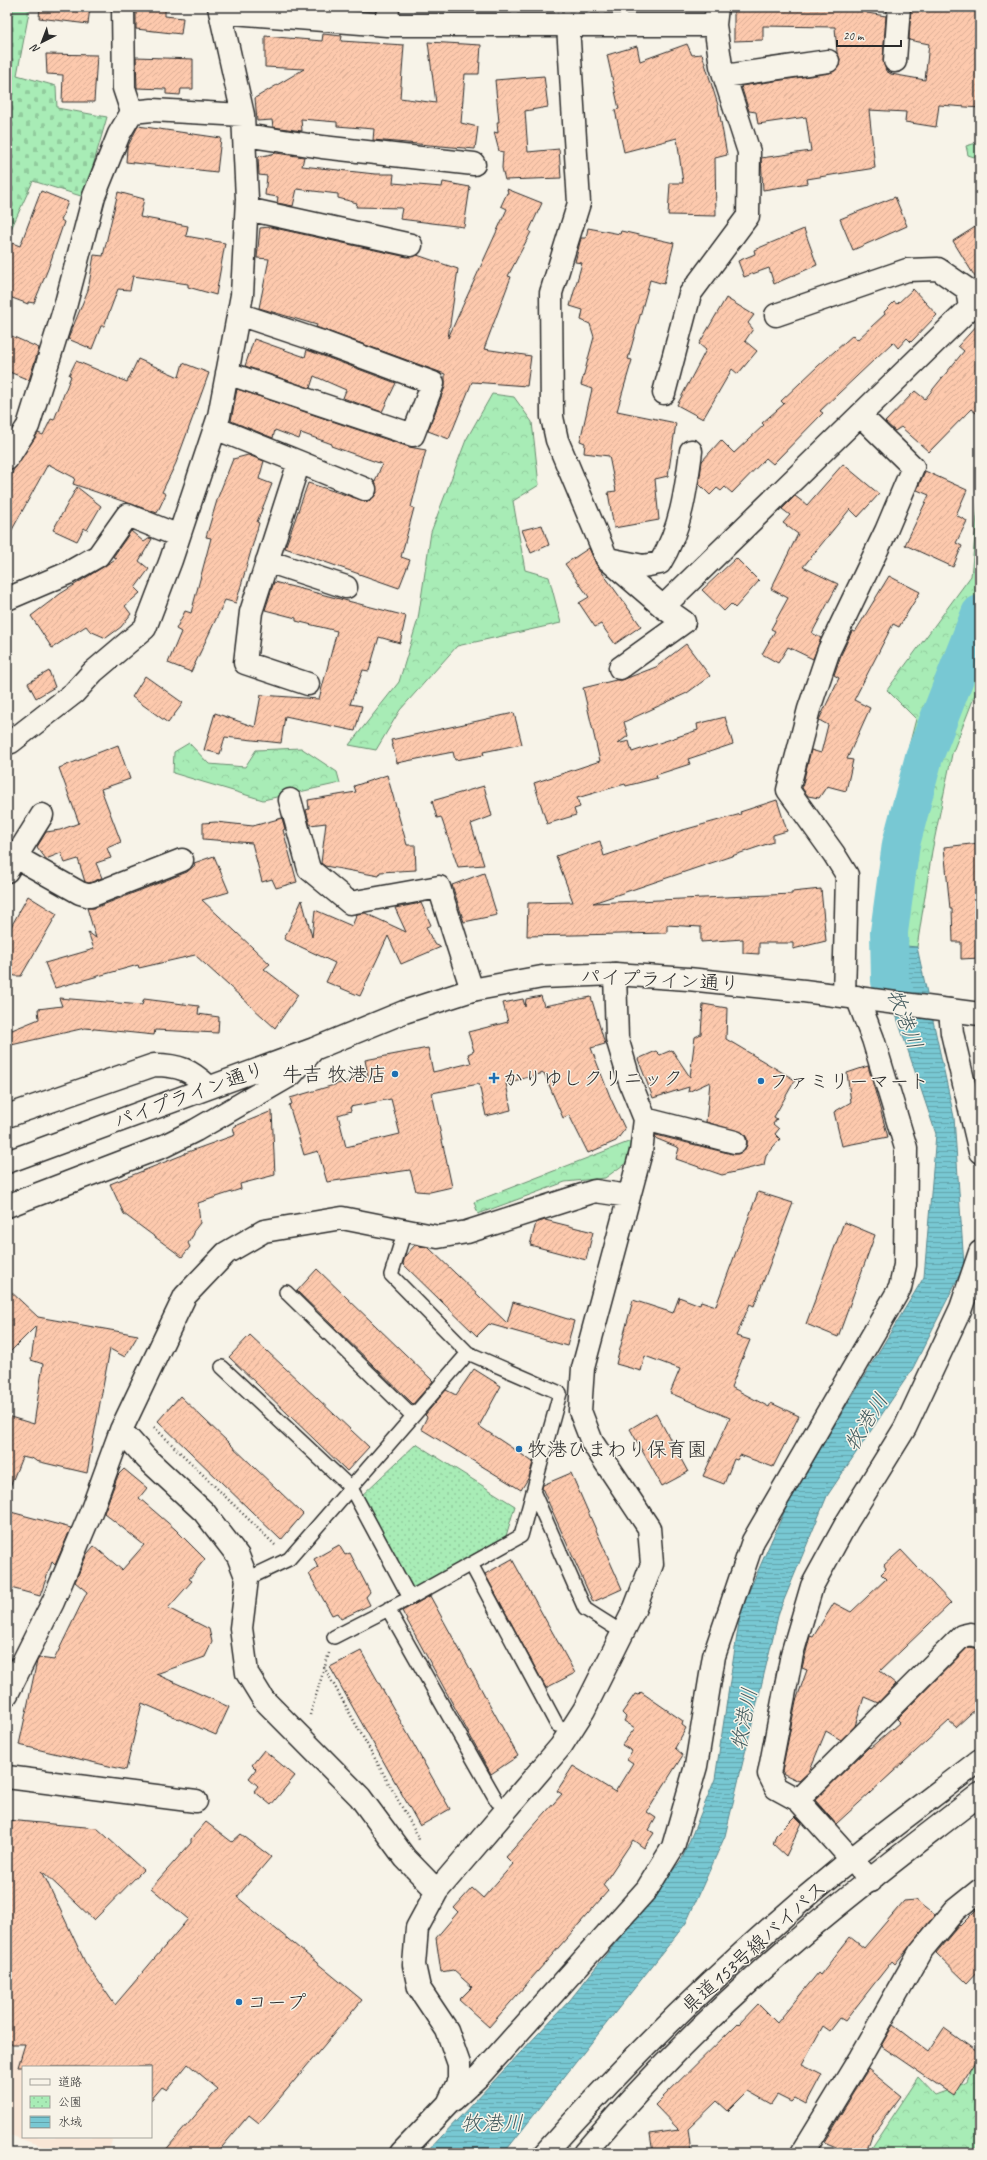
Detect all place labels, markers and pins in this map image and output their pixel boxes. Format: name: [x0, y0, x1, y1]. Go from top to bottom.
place label: 牛吉 牧港店: [282, 1062, 387, 1087]
place label: かりゆしクリニック: [503, 1066, 683, 1091]
marker: 牛吉 牧港店: [390, 1069, 400, 1079]
place label: ファミリーマート: [769, 1069, 929, 1094]
marker: かりゆしクリニック: [488, 1072, 500, 1084]
marker: ファミリーマート: [756, 1076, 766, 1086]
place label: 牧港ひまわり保育園: [527, 1437, 707, 1462]
marker: 牧港ひまわり保育園: [514, 1444, 524, 1454]
place label: コープ: [247, 1990, 306, 2015]
marker: コープ: [234, 1997, 244, 2007]

